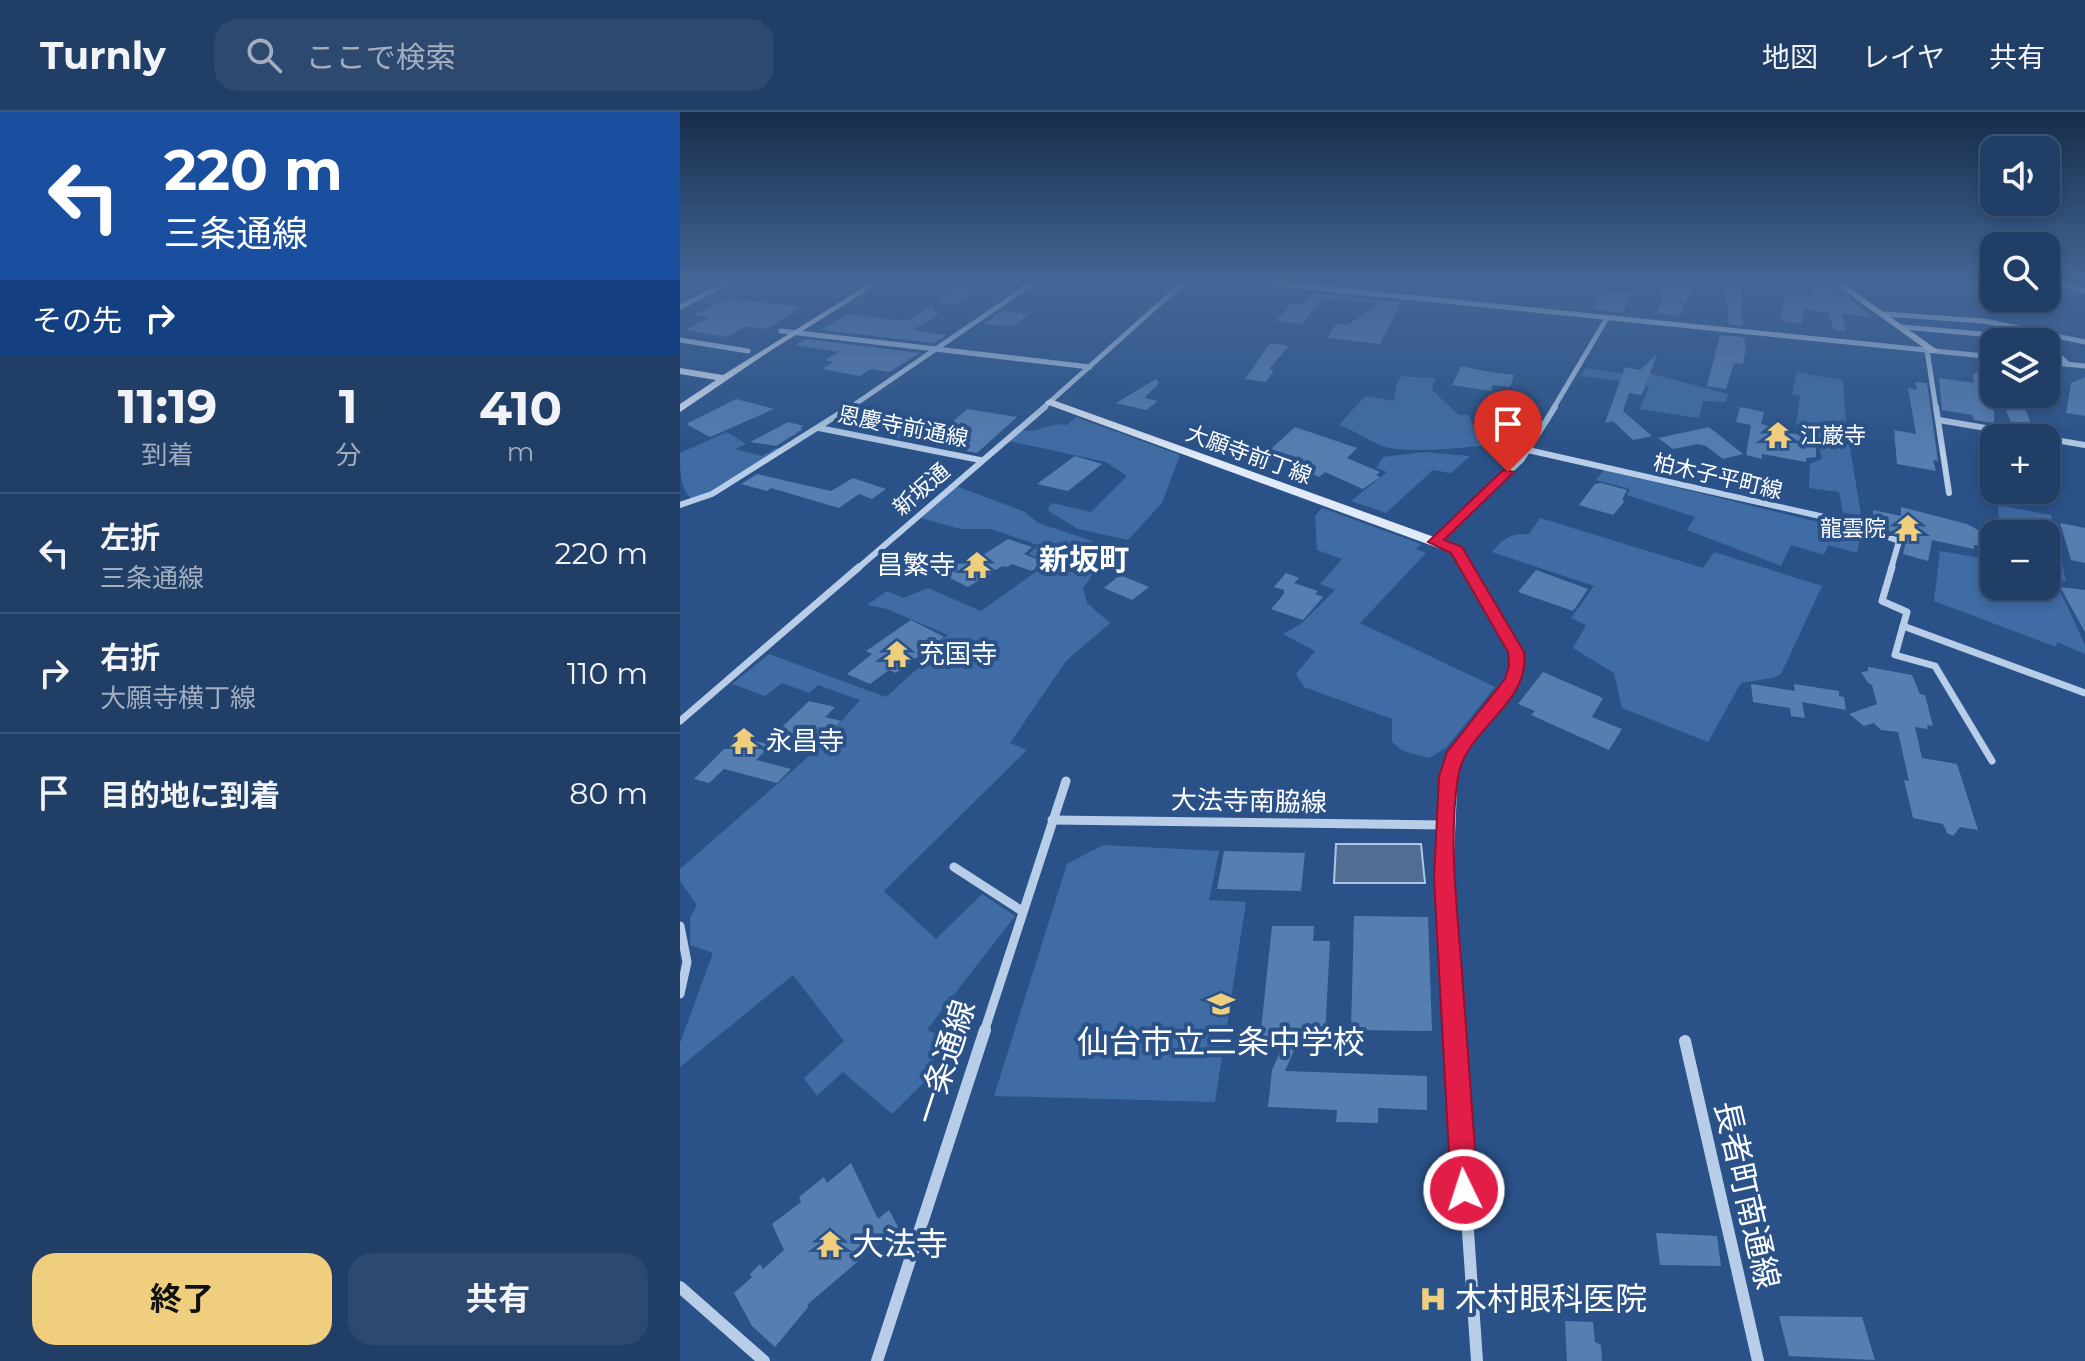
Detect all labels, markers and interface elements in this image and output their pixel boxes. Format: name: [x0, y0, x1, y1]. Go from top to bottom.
search box: [214, 19, 774, 91]
text: Turnly: [40, 32, 166, 79]
icon: search: [242, 33, 286, 77]
text: ここで検索: [306, 39, 456, 76]
text: 地図: [1762, 40, 1818, 74]
text: レイヤ: [1862, 40, 1945, 74]
text: 共有: [1989, 40, 2045, 74]
text: 220 m: [164, 136, 343, 204]
map controls: [1980, 136, 2060, 600]
button: sound: [1980, 136, 2060, 216]
icon: left: [32, 144, 136, 248]
text: 三条通線: [164, 211, 308, 255]
button: search: [1980, 232, 2060, 312]
icon: right: [138, 296, 182, 340]
text: その先: [32, 302, 122, 339]
button: layers: [1980, 328, 2060, 408]
text: 11:19: [118, 377, 217, 435]
text: 1: [339, 377, 358, 435]
text: 410: [479, 379, 562, 437]
pin: [1474, 390, 1542, 472]
street label: 恩慶寺前通線: [836, 401, 970, 452]
icon: arrive: [1486, 402, 1530, 446]
street label: 大願寺前丁線: [1182, 419, 1315, 490]
temple icon: 江巌寺: [1763, 420, 1793, 450]
place label: 江巌寺: [1800, 422, 1866, 449]
button: +: [1980, 424, 2060, 504]
text: m: [507, 436, 534, 468]
text: 到着: [142, 439, 194, 471]
text: 分: [335, 439, 361, 471]
street label: 柏木子平町線: [1651, 448, 1785, 504]
street label: 新坂通: [888, 458, 955, 521]
temple icon: 龍雲院: [1893, 513, 1923, 543]
place label: 龍雲院: [1820, 515, 1886, 542]
text: 左折: [100, 519, 160, 556]
button: −: [1980, 520, 2060, 600]
icon: left: [32, 531, 76, 575]
text: 220 m: [554, 535, 648, 572]
district label: 新坂町: [1039, 541, 1129, 578]
place label: 昌繁寺: [877, 549, 955, 581]
temple icon: 昌繁寺: [962, 550, 992, 580]
text: 三条通線: [100, 562, 204, 594]
place label: 充国寺: [919, 638, 997, 670]
text: 右折: [100, 639, 160, 676]
temple icon: 充国寺: [882, 639, 912, 669]
icon: right: [32, 651, 76, 695]
text: 110 m: [567, 655, 648, 692]
text: 大願寺横丁線: [100, 682, 256, 714]
place label: 永昌寺: [766, 725, 844, 757]
temple icon: 永昌寺: [729, 726, 759, 756]
icon: arrive: [32, 771, 76, 815]
text: 80 m: [569, 775, 648, 812]
text: 目的地に到着: [100, 777, 280, 814]
street label: 大法寺南脇線: [1171, 784, 1327, 818]
school or university icon: 仙台市立三条中学校: [1206, 989, 1236, 1019]
street label: 一条通線: [906, 995, 983, 1129]
place label: 仙台市立三条中学校: [1077, 1022, 1365, 1061]
street label: 長者町南通線: [1707, 1097, 1788, 1293]
position arrow: [1422, 1148, 1506, 1232]
place label: 大法寺: [852, 1224, 948, 1263]
temple icon: 大法寺: [815, 1229, 845, 1259]
button: 終了: [32, 1253, 332, 1345]
button: 共有: [348, 1253, 648, 1345]
place label: 木村眼科医院: [1455, 1279, 1647, 1318]
hospital icon: 木村眼科医院: [1418, 1284, 1448, 1314]

